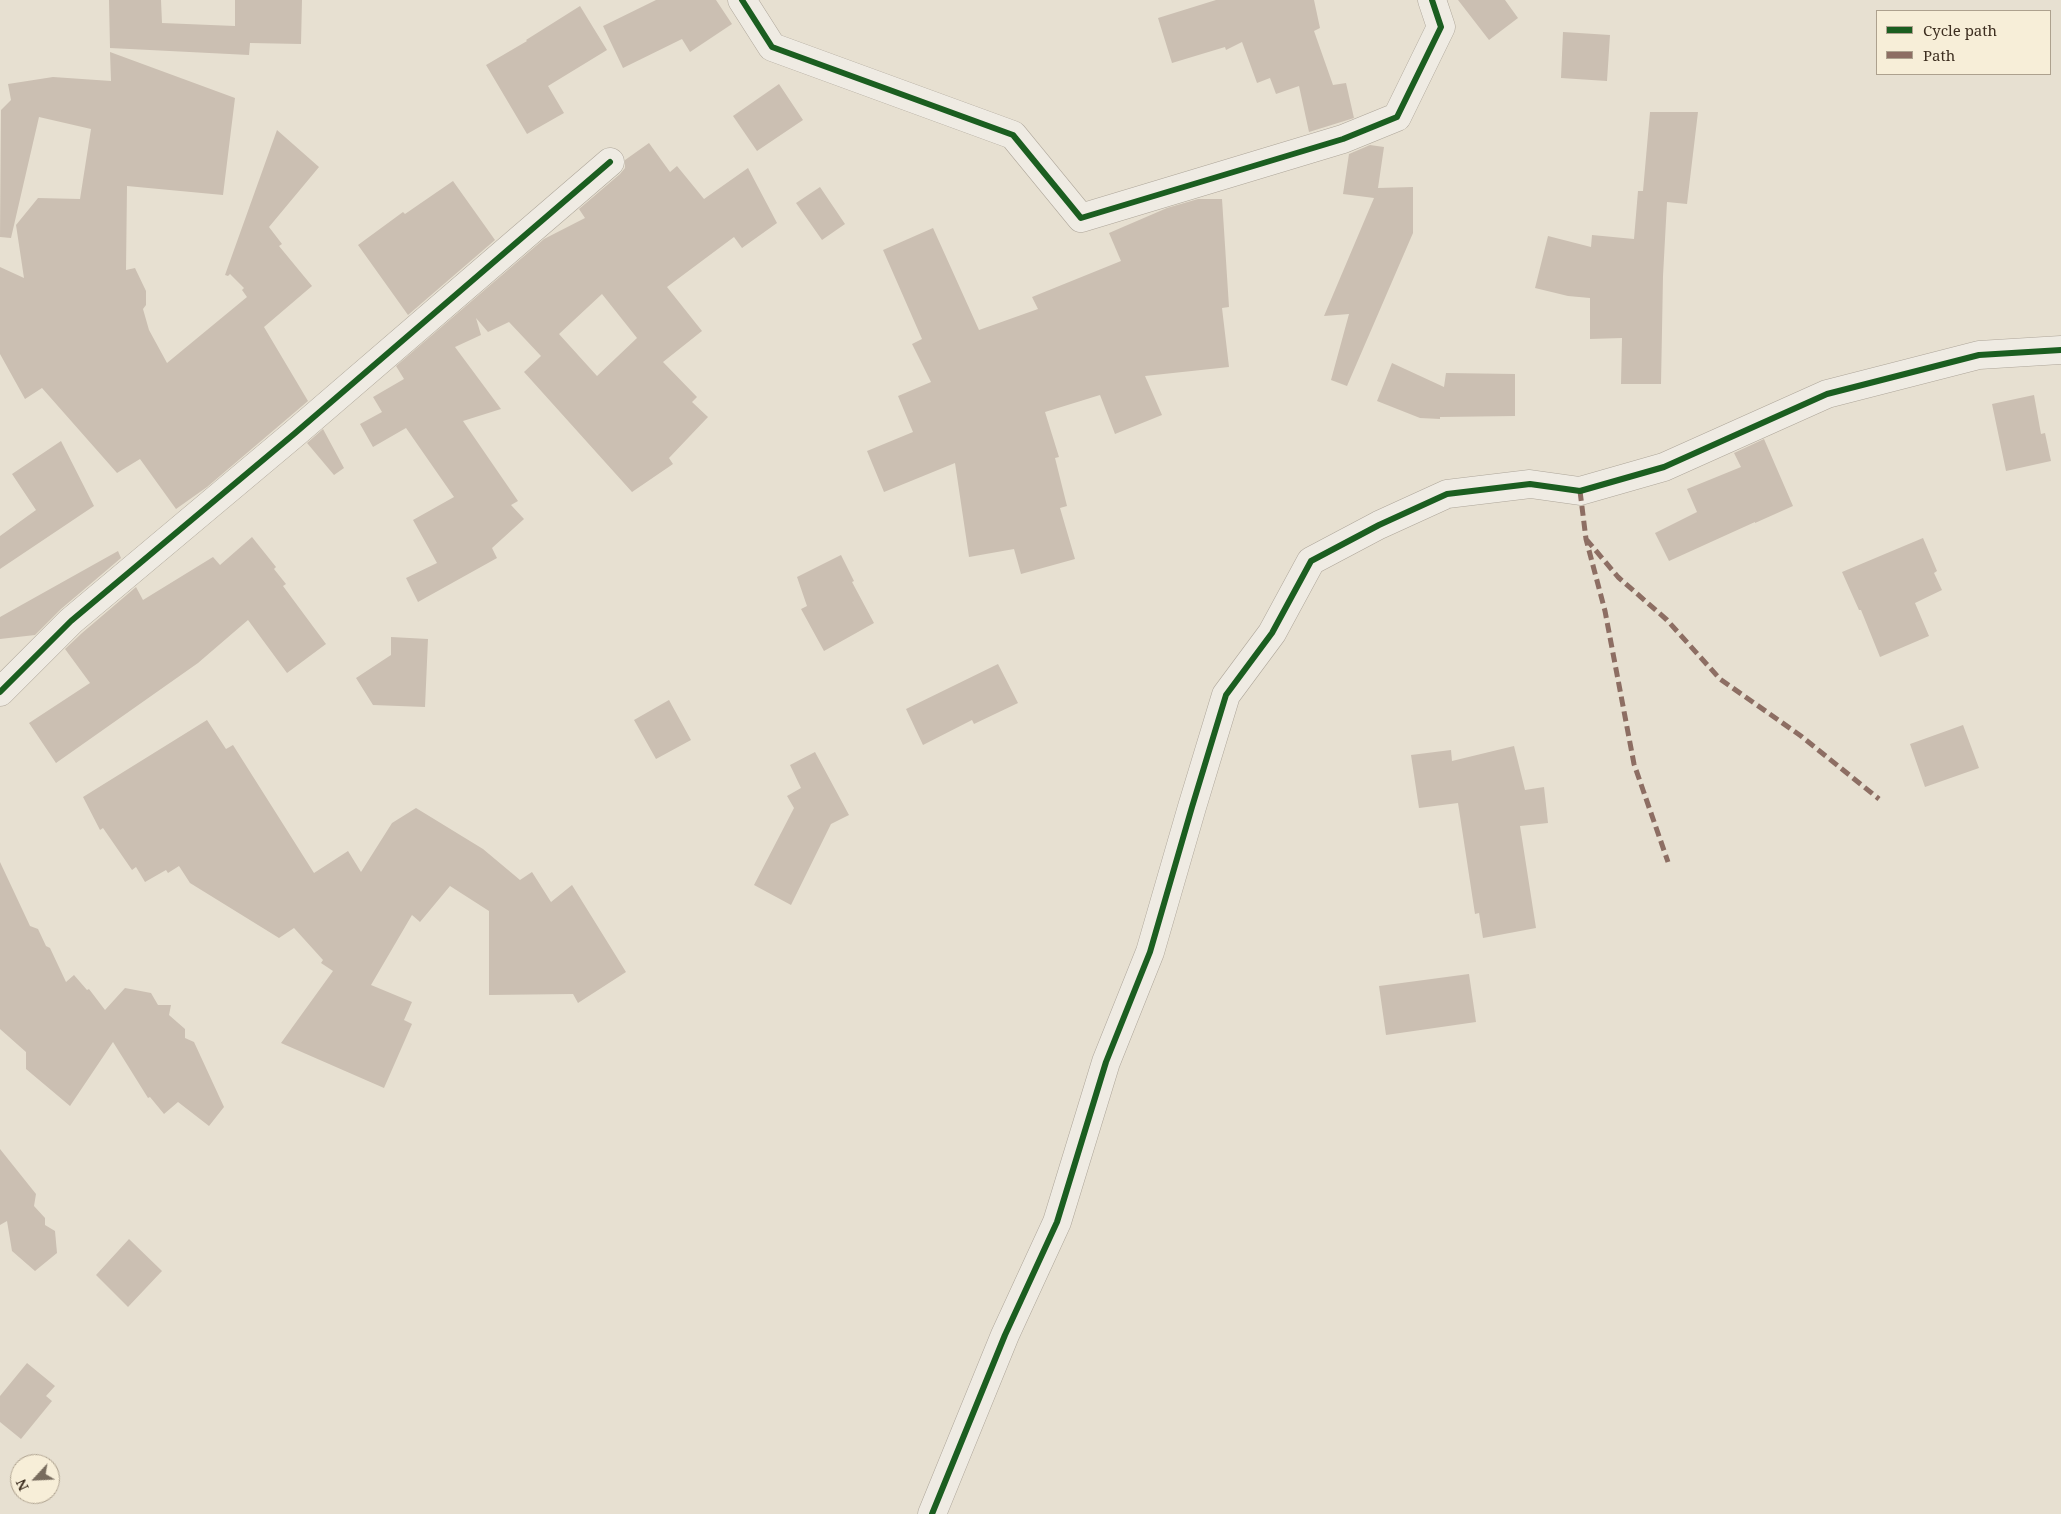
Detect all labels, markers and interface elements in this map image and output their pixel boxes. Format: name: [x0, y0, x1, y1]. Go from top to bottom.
legend: [1876, 10, 2051, 75]
text: Cycle path: [1923, 20, 1997, 40]
text: Path: [1923, 45, 1955, 65]
north arrow: [10, 1454, 60, 1504]
text: N: [11, 1476, 33, 1494]

